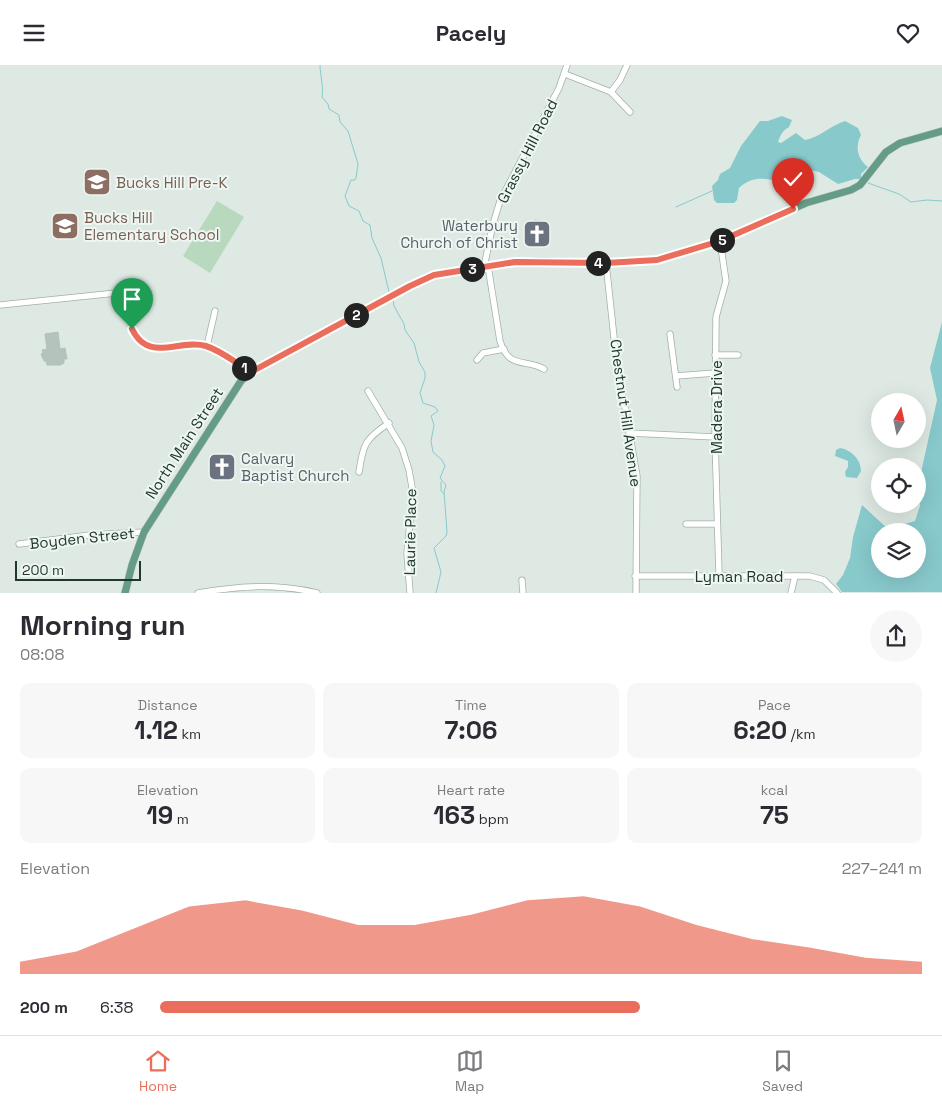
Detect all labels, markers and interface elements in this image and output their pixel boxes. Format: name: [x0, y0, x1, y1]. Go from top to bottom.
icon: menu: [20, 19, 48, 47]
text: Pacely: [436, 19, 506, 47]
icon: heart: [894, 19, 922, 47]
street label: Grassy Hill Road: [493, 96, 561, 206]
pin: [772, 158, 814, 209]
icon: check: [779, 165, 807, 193]
school or university icon: Bucks Hill Pre-K: [82, 167, 112, 197]
place label: Bucks Hill Pre-K: [116, 173, 228, 192]
place label: Bucks Hill Elementary School: [84, 208, 220, 244]
school or university icon: Bucks Hill Elementary School: [50, 211, 80, 241]
place label: Waterbury Church of Christ: [400, 216, 518, 252]
church icon: Waterbury Church of Christ: [522, 219, 552, 249]
pin: 5: [710, 227, 734, 253]
text: 5: [718, 231, 727, 249]
pin: 4: [586, 251, 610, 275]
text: 4: [594, 254, 603, 272]
pin: 3: [460, 257, 484, 281]
text: 3: [468, 260, 477, 278]
pin: [111, 278, 153, 329]
icon: arrive: [118, 285, 146, 313]
pin: 2: [344, 303, 368, 327]
text: 2: [352, 306, 361, 324]
street label: Chestnut Hill Avenue: [606, 338, 646, 488]
pin: 1: [232, 355, 256, 381]
text: 1: [241, 359, 248, 377]
street label: Madera Drive: [707, 360, 726, 454]
street label: North Main Street: [141, 384, 227, 502]
north arrow: [871, 393, 926, 447]
map controls: [871, 393, 926, 578]
place label: Calvary Baptist Church: [241, 449, 349, 485]
church icon: Calvary Baptist Church: [207, 452, 237, 482]
button: locate: [871, 458, 926, 513]
street label: Laurie Place: [400, 488, 420, 576]
street label: Boyden Street: [28, 523, 136, 553]
button: layers: [871, 523, 926, 578]
scale bar: [15, 557, 141, 581]
text: 200 m: [22, 561, 64, 579]
street label: Lyman Road: [695, 567, 783, 586]
text: Morning run: [20, 607, 185, 643]
button: share: [870, 610, 922, 662]
text: 08:08: [20, 644, 65, 665]
text: Distance: [138, 696, 197, 714]
text: Time: [455, 696, 487, 714]
text: Pace: [758, 696, 791, 714]
text: 1.12: [134, 714, 178, 746]
text: 7:06: [445, 714, 497, 746]
text: 6:20: [733, 714, 787, 746]
text: km: [178, 725, 201, 743]
text: /km: [787, 725, 815, 743]
text: Elevation: [137, 781, 198, 799]
text: Heart rate: [437, 781, 505, 799]
text: kcal: [761, 781, 788, 799]
text: 19: [146, 799, 173, 831]
text: 163: [433, 799, 475, 831]
text: 75: [760, 799, 789, 831]
text: m: [173, 810, 189, 828]
text: bpm: [475, 810, 509, 828]
text: Elevation: [20, 858, 90, 879]
text: 227–241 m: [842, 858, 922, 879]
text: 200 m: [20, 997, 68, 1018]
text: 6:38: [100, 997, 133, 1018]
tab: Home: [139, 1047, 177, 1095]
tab: Map: [455, 1047, 484, 1095]
tab: Saved: [762, 1047, 803, 1095]

